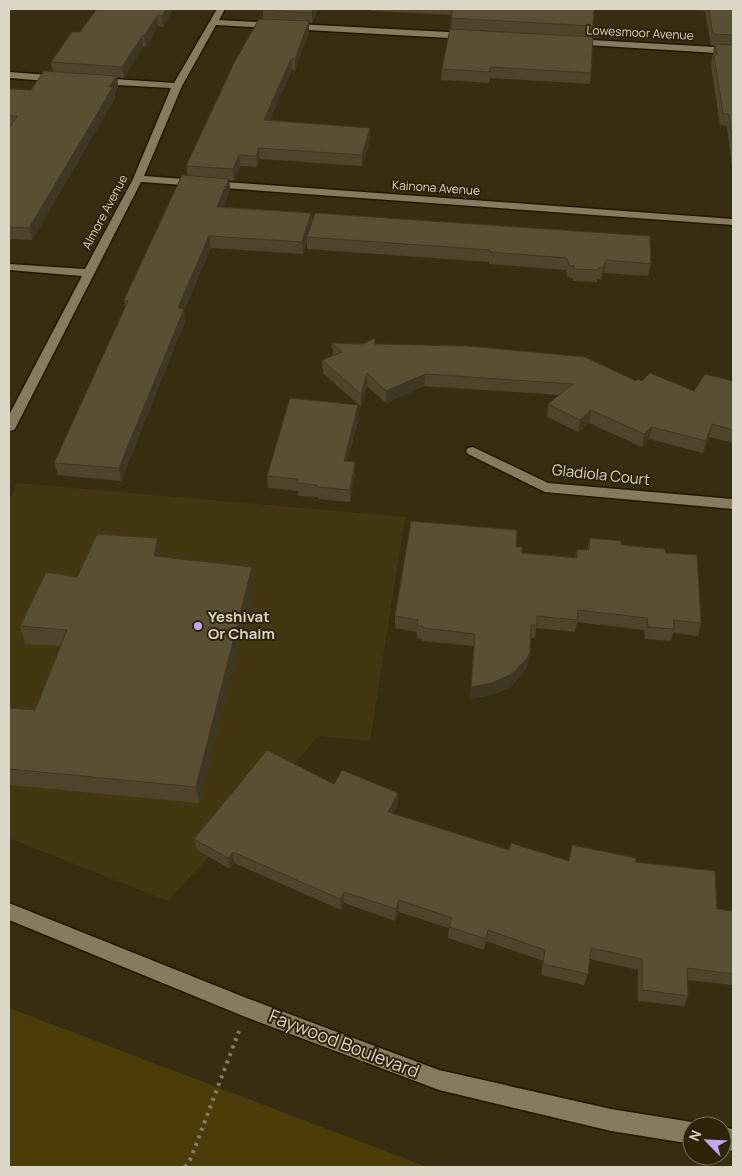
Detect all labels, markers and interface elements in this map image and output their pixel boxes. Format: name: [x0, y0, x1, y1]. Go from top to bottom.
street label: Lowesmoor Avenue: [586, 21, 694, 44]
street label: Almore Avenue: [78, 171, 131, 252]
street label: Kainona Avenue: [392, 176, 481, 199]
street label: Gladiola Court: [551, 459, 651, 490]
place label: Yeshivat Or Chaim: [208, 606, 275, 644]
marker: Yeshivat Or Chaim: [192, 620, 204, 632]
street label: Faywood Boulevard: [266, 1003, 423, 1083]
north arrow: [682, 1116, 732, 1166]
text: N: [684, 1127, 705, 1144]

